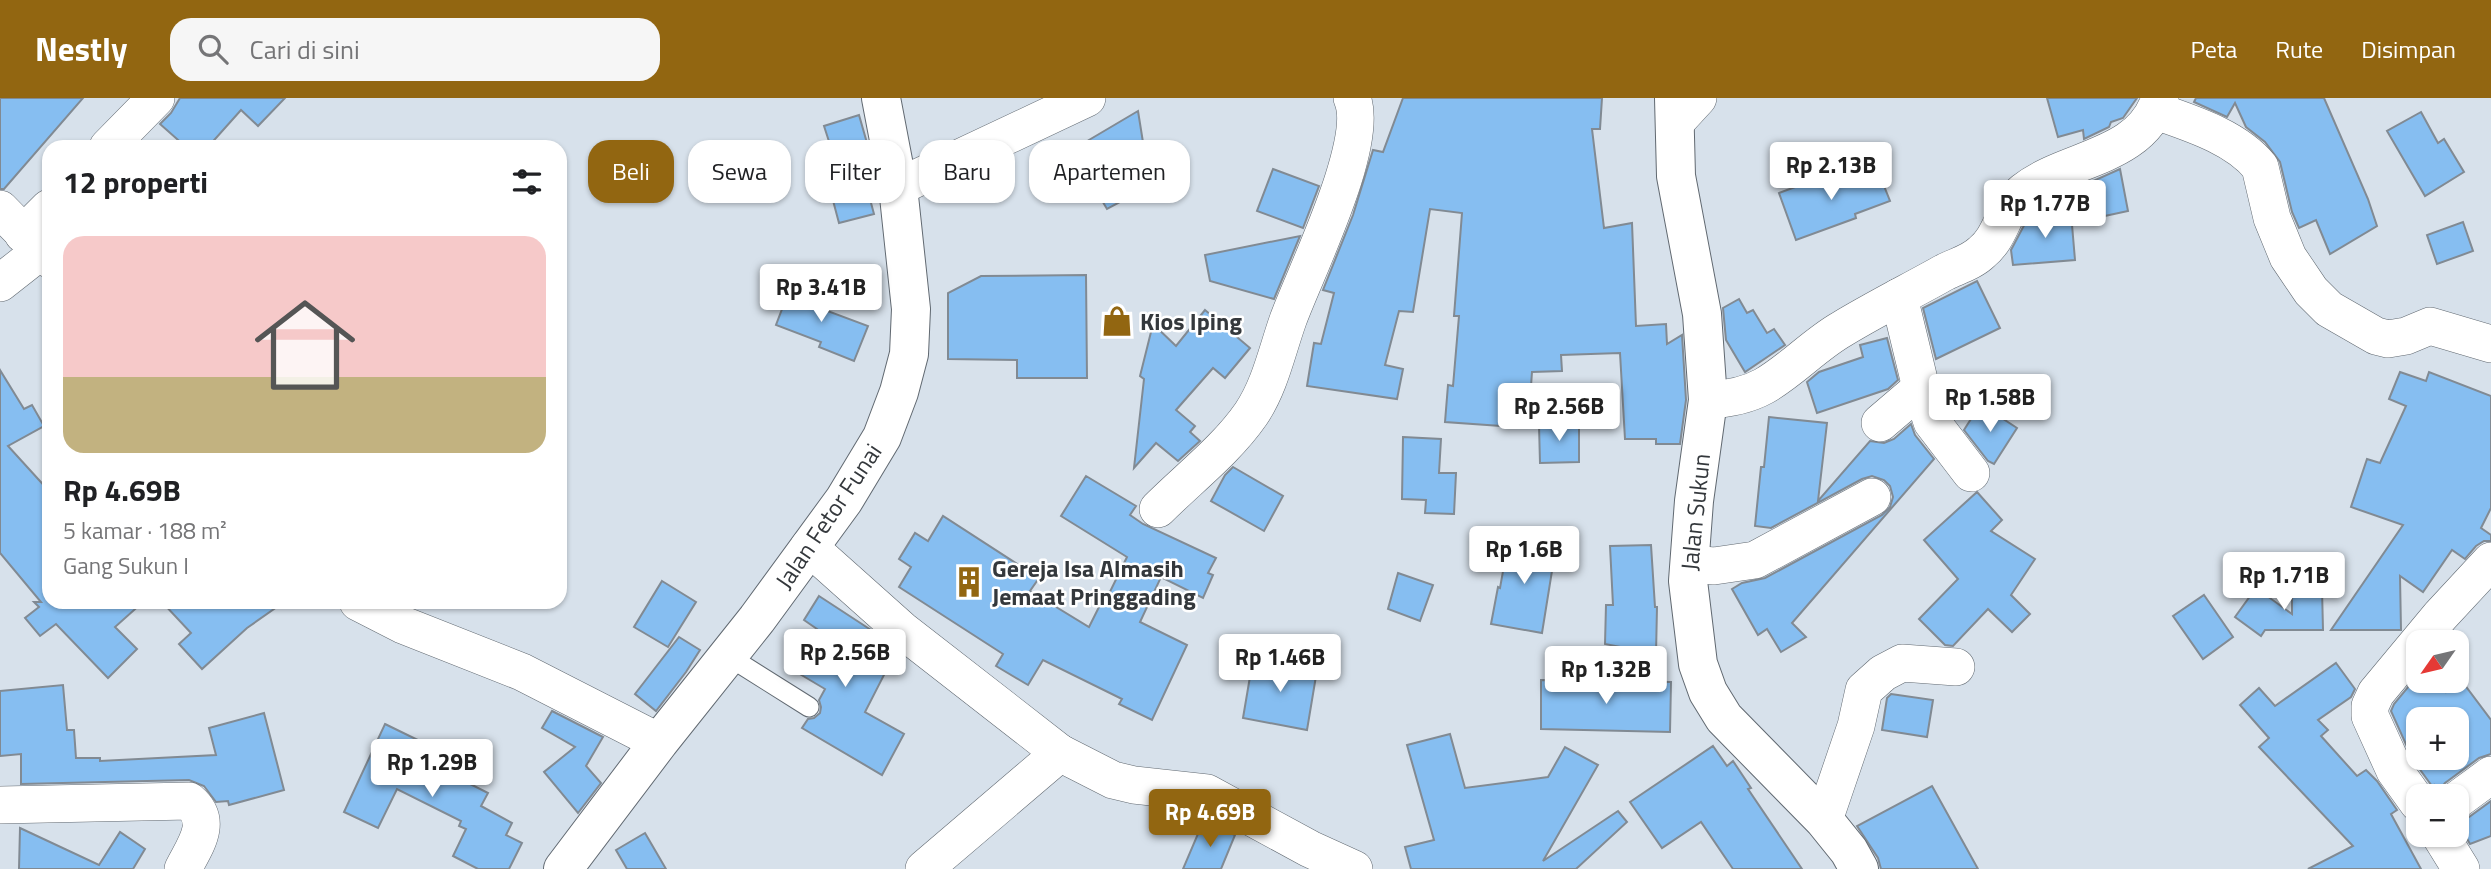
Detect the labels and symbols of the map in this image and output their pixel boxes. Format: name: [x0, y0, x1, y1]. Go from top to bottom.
pin: Rp 2.13B: [1759, 142, 1903, 202]
pin: Rp 1.77B: [1973, 180, 2117, 240]
pin: Rp 3.41B: [749, 264, 893, 324]
place label: Kios Iping: [1140, 303, 1242, 339]
shop icon: Kios Iping: [1100, 304, 1134, 338]
pin: Rp 1.58B: [1918, 374, 2062, 434]
pin: Rp 2.56B: [1487, 384, 1631, 443]
street label: Jalan Fetor Funai: [766, 436, 890, 596]
street label: Jalan Sukun: [1671, 452, 1719, 572]
pin: Rp 1.6B: [1459, 526, 1589, 586]
place label: Gereja Isa Almasih Jemaat Pringgading: [992, 550, 1196, 614]
pin: Rp 1.71B: [2212, 552, 2356, 612]
building icon: Gereja Isa Almasih Jemaat Pringgading: [952, 565, 986, 599]
pin: Rp 2.56B: [773, 630, 917, 689]
north arrow: [2406, 630, 2469, 693]
pin: Rp 1.46B: [1208, 634, 1352, 694]
pin: Rp 1.32B: [1534, 646, 1678, 706]
pin: Rp 1.29B: [360, 740, 504, 799]
pin: Rp 4.69B: [1138, 790, 1282, 849]

